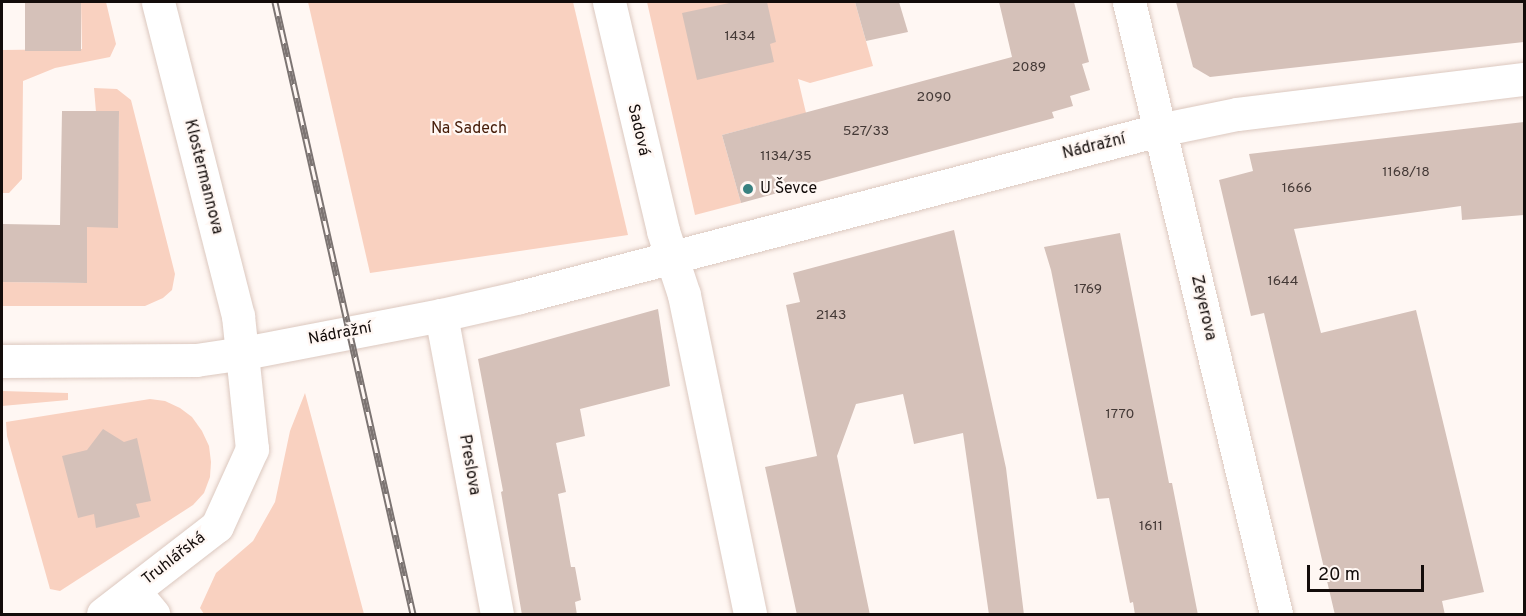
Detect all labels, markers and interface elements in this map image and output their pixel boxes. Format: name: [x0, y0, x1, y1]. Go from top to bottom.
house number: 1434: [725, 29, 755, 45]
house number: 2089: [1012, 60, 1046, 76]
house number: 2090: [917, 90, 951, 106]
street label: Sadová: [623, 102, 653, 158]
street label: Klostermannova: [179, 118, 227, 236]
park label: Na Sadech: [431, 119, 507, 139]
house number: 527/33: [843, 124, 889, 140]
street label: Nádražní: [1061, 130, 1127, 164]
house number: 1134/35: [760, 149, 812, 165]
house number: 1168/18: [1382, 165, 1430, 181]
place label: U Ševce: [760, 179, 817, 199]
house number: 1666: [1282, 181, 1312, 197]
marker: U Ševce: [741, 182, 755, 196]
street label: Zeyerova: [1186, 273, 1220, 343]
house number: 1644: [1268, 274, 1298, 290]
house number: 1769: [1074, 282, 1102, 298]
house number: 2143: [816, 308, 846, 324]
street label: Nádražní: [307, 318, 373, 350]
house number: 1770: [1106, 407, 1134, 423]
street label: Preslova: [454, 433, 484, 497]
house number: 1611: [1139, 519, 1163, 535]
street label: Truhlářská: [139, 528, 209, 590]
scale bar: [1310, 553, 1427, 591]
text: 20 m: [1318, 564, 1360, 587]

